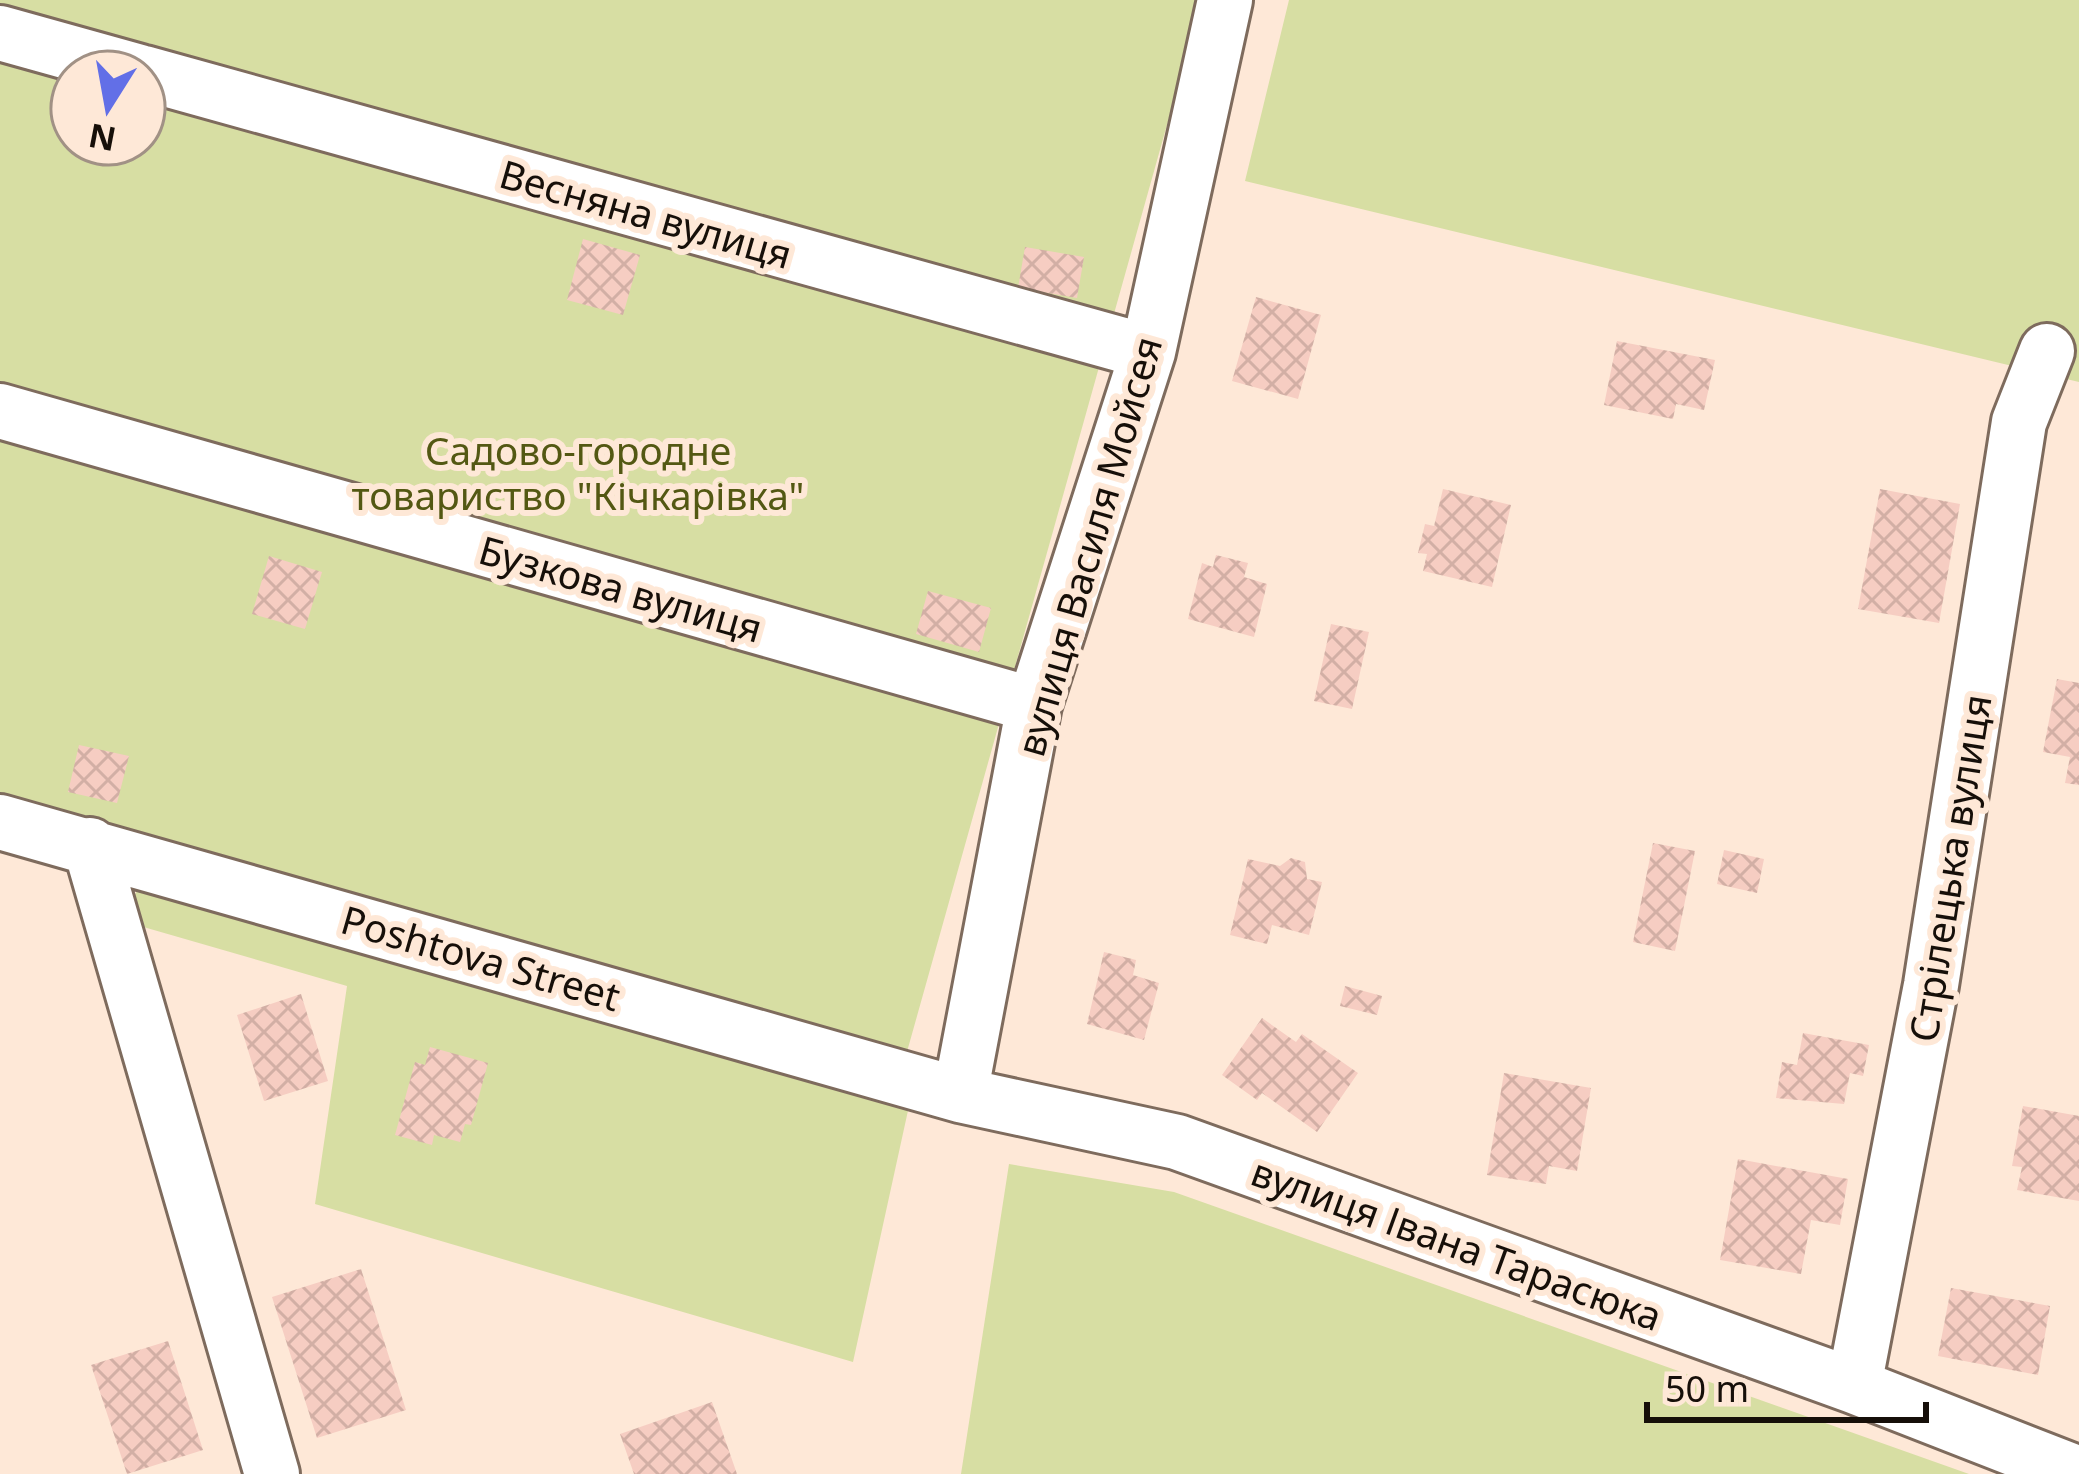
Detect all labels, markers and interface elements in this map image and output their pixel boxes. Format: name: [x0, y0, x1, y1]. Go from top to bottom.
north arrow: [48, 48, 168, 168]
text: N: [85, 113, 120, 163]
street label: Весняна вулиця: [494, 146, 798, 280]
street label: вулиця Василя Мойсея: [1003, 330, 1173, 762]
park label: Садово-городне товариство "Кічкарівка": [351, 423, 805, 521]
street label: Бузкова вулиця: [473, 522, 769, 654]
street label: Стрілецька вулиця: [1895, 690, 2003, 1046]
street label: Poshtova Street: [335, 892, 627, 1022]
street label: вулиця Івана Тарасюка: [1245, 1144, 1669, 1342]
scale bar: [1647, 1348, 1926, 1422]
text: 50 m: [1665, 1364, 1749, 1413]

